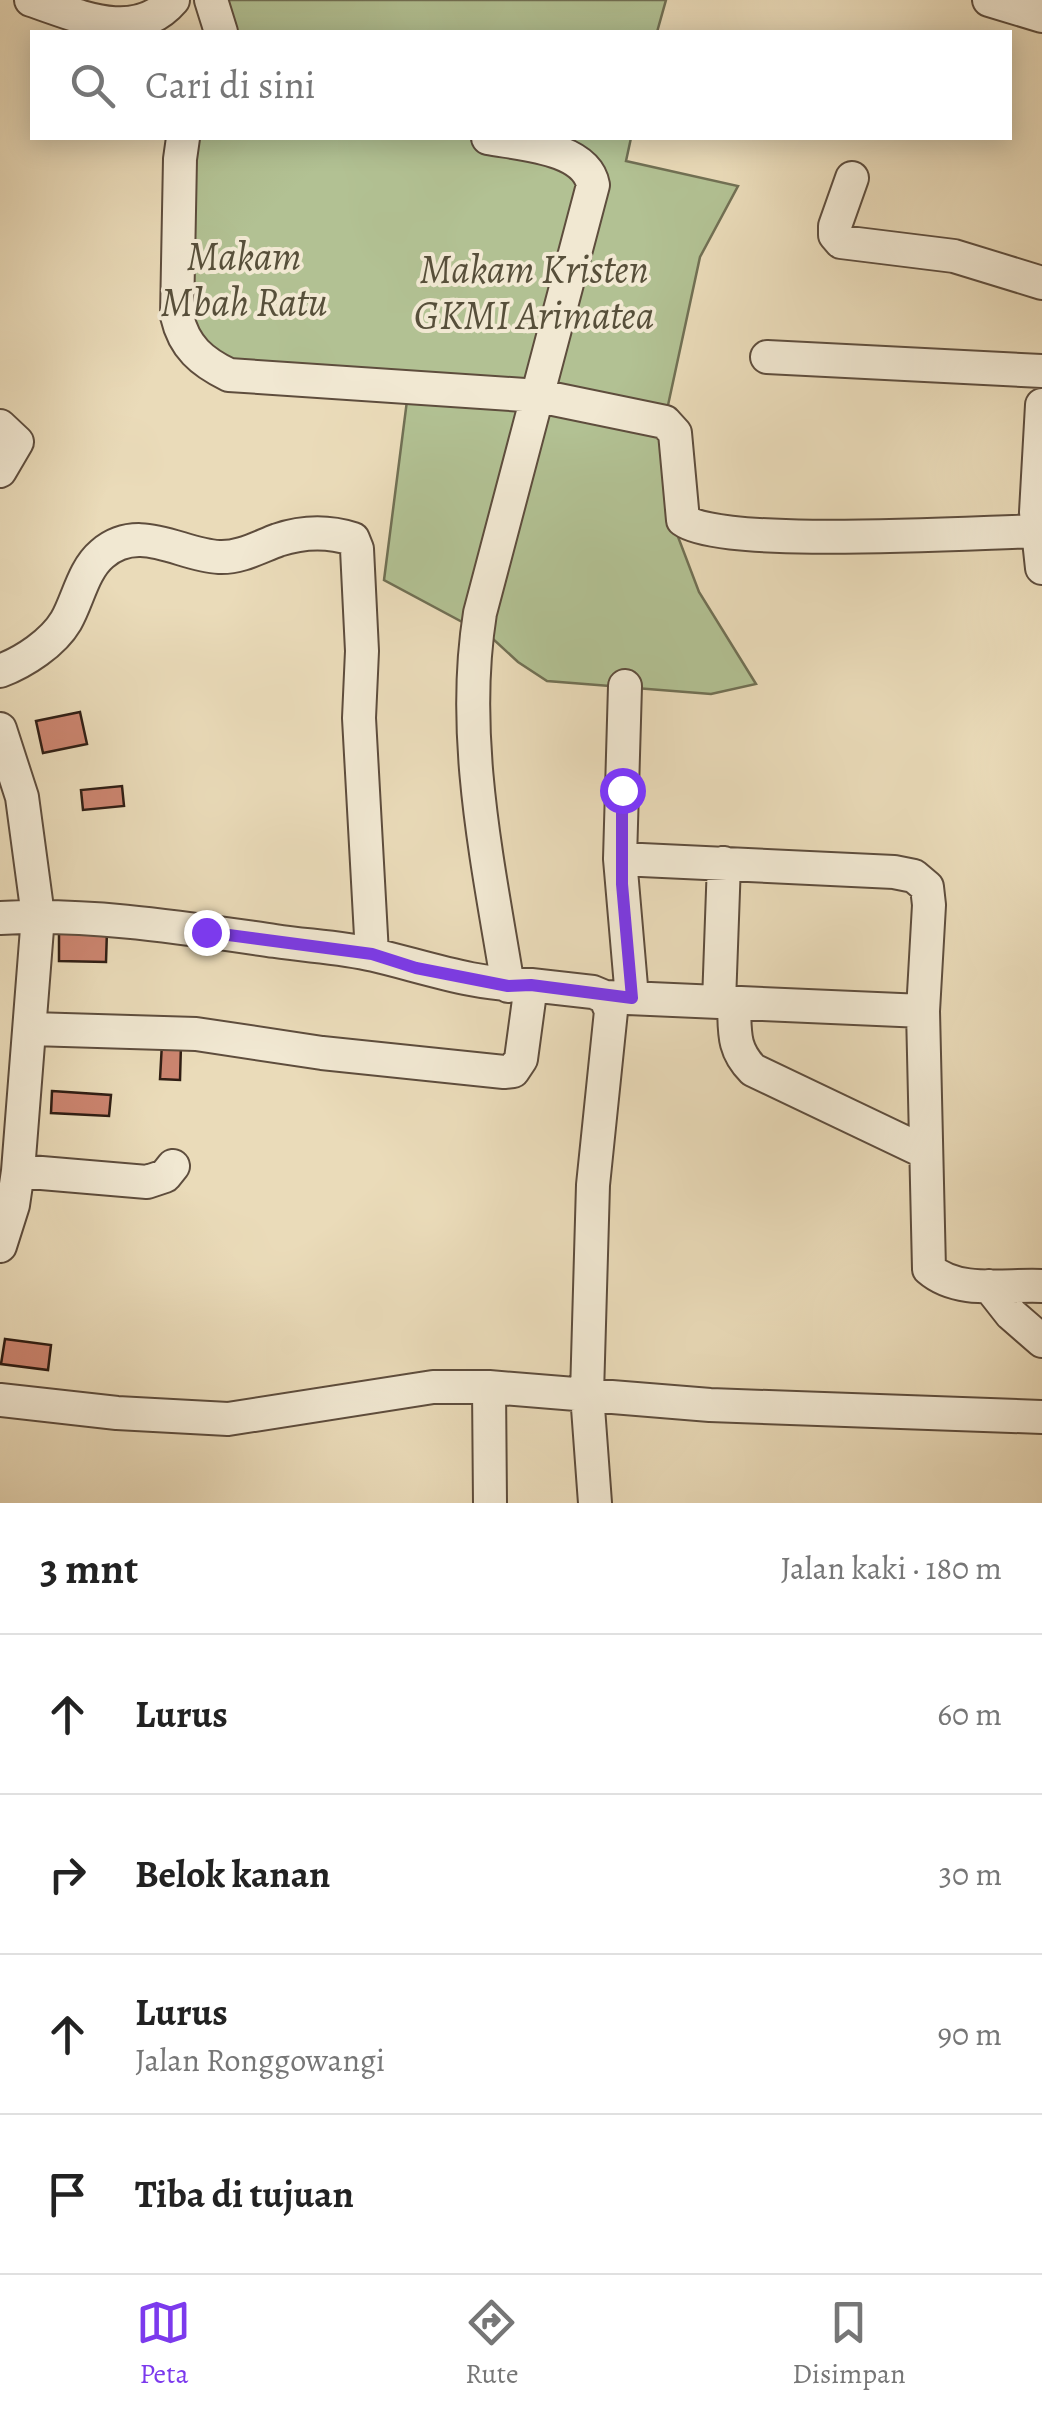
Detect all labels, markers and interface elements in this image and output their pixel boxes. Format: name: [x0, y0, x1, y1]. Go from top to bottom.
search box: [30, 30, 1012, 140]
icon: search: [65, 58, 120, 113]
text: Cari di sini: [145, 59, 315, 111]
park label: Makam Mbah Ratu: [161, 229, 328, 330]
park label: Makam Kristen GKMI Arimatea: [414, 242, 654, 343]
route start: [600, 768, 646, 814]
route end: [184, 910, 230, 956]
text: 3 mnt: [40, 1540, 138, 1597]
text: Jalan kaki · 180 m: [780, 1546, 1002, 1590]
icon: ahead: [40, 1687, 95, 1742]
text: Lurus: [135, 1688, 228, 1740]
text: 60 m: [937, 1692, 1002, 1736]
icon: right: [40, 1847, 95, 1902]
text: Belok kanan: [135, 1848, 330, 1900]
text: 30 m: [939, 1852, 1002, 1896]
text: Lurus: [135, 1986, 228, 2038]
icon: ahead: [40, 2007, 95, 2062]
text: 90 m: [937, 2012, 1002, 2056]
text: Jalan Ronggowangi: [135, 2038, 385, 2082]
icon: arrive: [40, 2167, 95, 2222]
text: Tiba di tujuan: [135, 2168, 354, 2220]
tab: Peta: [136, 2295, 191, 2393]
tab: Rute: [464, 2295, 519, 2393]
tab: Disimpan: [792, 2295, 906, 2393]

